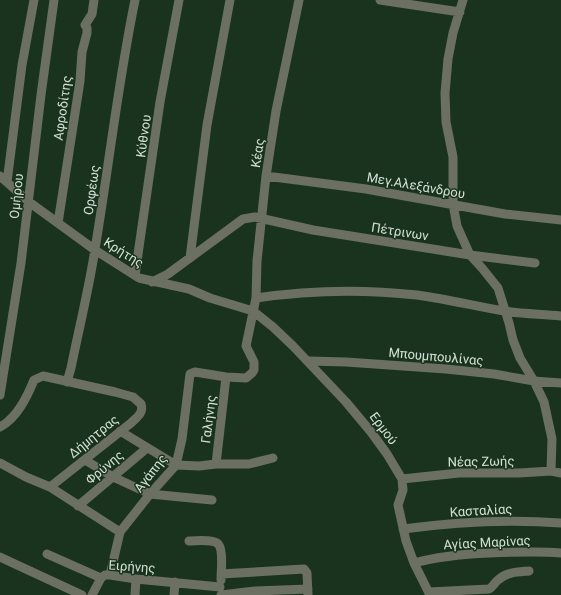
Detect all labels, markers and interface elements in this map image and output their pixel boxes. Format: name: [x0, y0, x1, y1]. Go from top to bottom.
street label: Αφροδίτης: [51, 75, 74, 141]
street label: Κύθνου: [133, 114, 154, 159]
street label: Κέας: [248, 137, 267, 169]
street label: Ορφέως: [81, 164, 102, 216]
street label: Μεγ.Αλεξάνδρου: [365, 169, 466, 203]
street label: Ομήρου: [7, 173, 26, 220]
street label: Πέτρινων: [370, 220, 430, 244]
street label: Κρήτης: [101, 234, 146, 270]
street label: Μπουμπουλίνας: [388, 345, 484, 368]
street label: Γαλήνης: [198, 394, 219, 444]
street label: Ερμού: [367, 409, 401, 447]
street label: Δήμητρας: [65, 412, 121, 461]
street label: Φρύνης: [82, 447, 126, 487]
street label: Αγάπης: [131, 451, 170, 495]
street label: Νέας Ζωής: [448, 453, 515, 470]
street label: Κασταλίας: [449, 501, 513, 520]
street label: Αγίας Μαρίνας: [443, 533, 531, 552]
street label: Ειρήνης: [108, 557, 156, 576]

